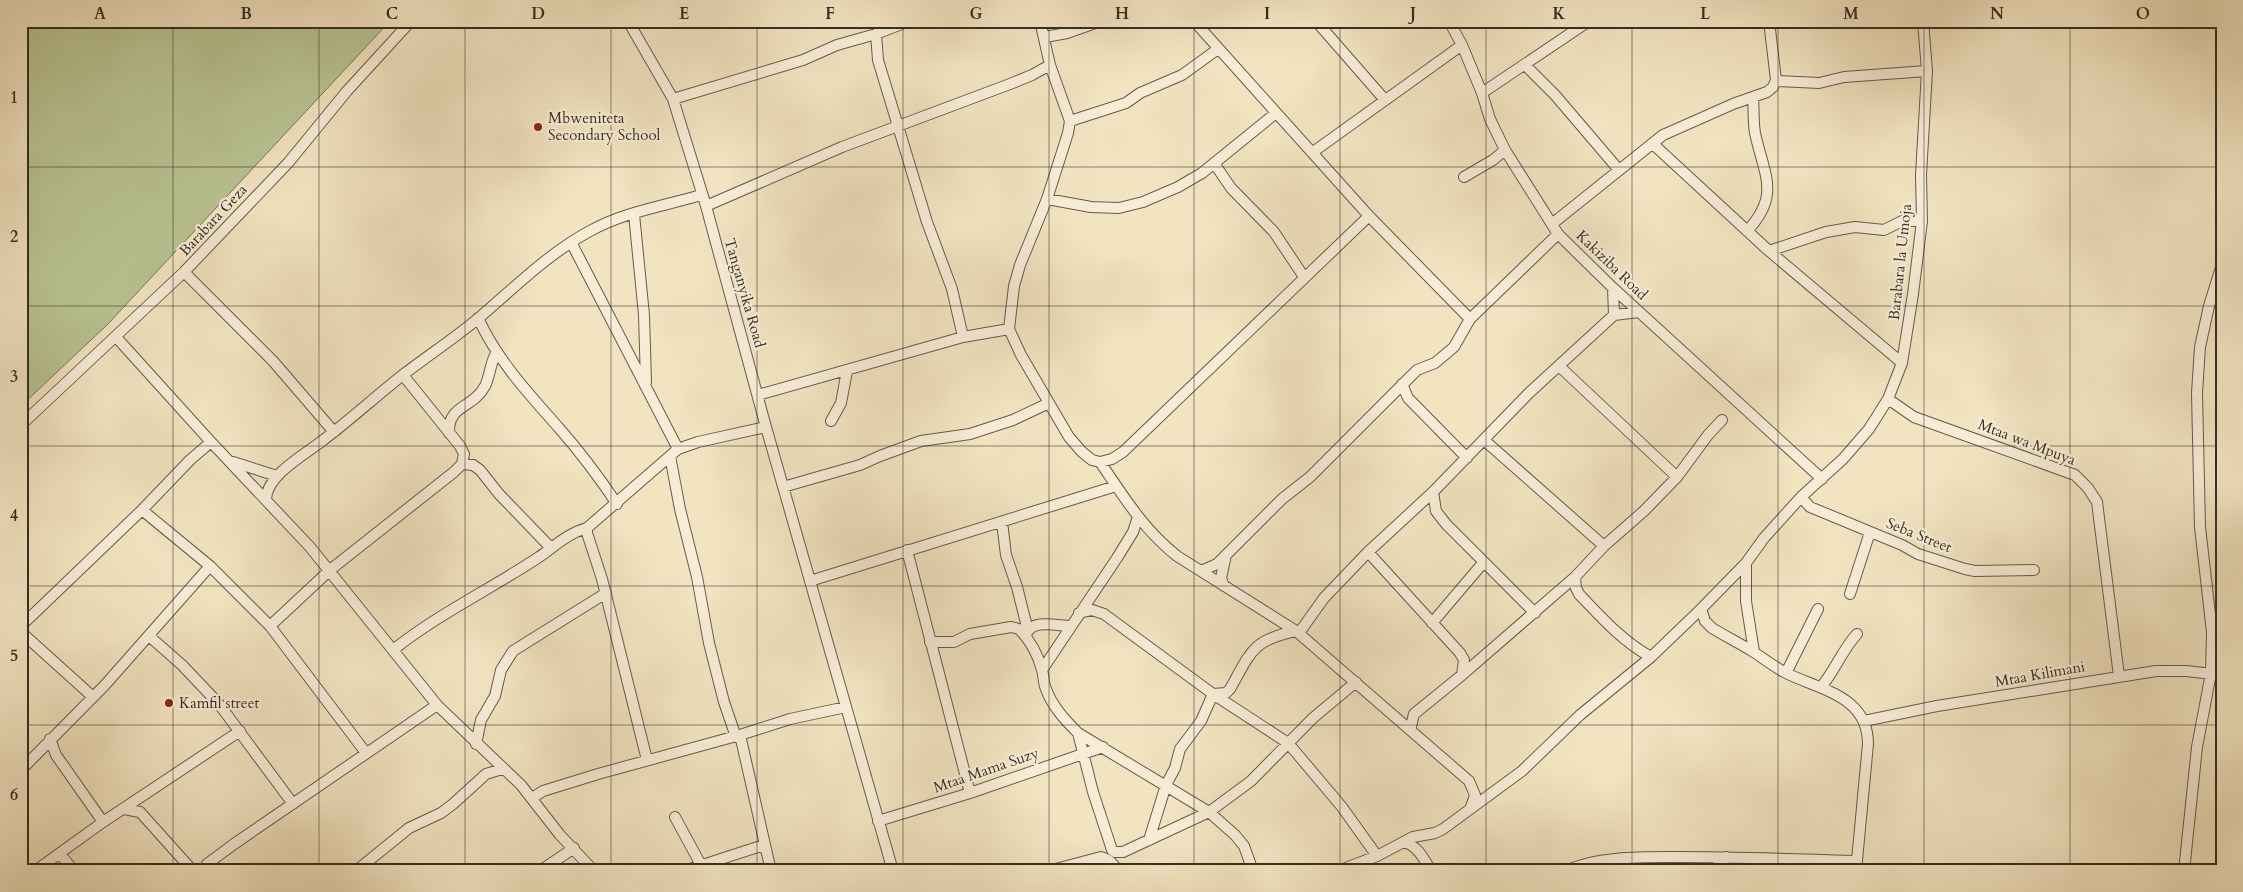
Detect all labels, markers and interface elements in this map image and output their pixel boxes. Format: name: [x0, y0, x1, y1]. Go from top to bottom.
text: A: [94, 3, 106, 25]
text: B: [240, 3, 252, 25]
text: C: [386, 3, 398, 25]
text: D: [531, 3, 545, 25]
text: E: [679, 3, 689, 25]
text: F: [825, 3, 835, 25]
text: G: [969, 3, 983, 25]
text: H: [1115, 3, 1129, 25]
text: I: [1264, 3, 1270, 25]
text: J: [1408, 3, 1416, 25]
text: K: [1553, 3, 1566, 25]
text: L: [1700, 3, 1711, 25]
text: M: [1843, 3, 1859, 25]
text: N: [1990, 3, 2004, 25]
text: O: [2136, 3, 2150, 25]
text: 1: [10, 87, 18, 109]
place label: Mbweniteta Secondary School: [548, 108, 660, 145]
marker: Mbweniteta Secondary School: [532, 121, 544, 133]
street label: Barabara Geza: [175, 180, 252, 260]
street label: Barabara la Umoja: [1884, 202, 1916, 321]
text: 2: [10, 226, 18, 248]
street label: Kakiziba Road: [1572, 226, 1652, 304]
street label: Tanganyika Road: [720, 236, 770, 350]
text: 3: [10, 366, 18, 388]
street label: Mtaa wa Mpuya: [1975, 414, 2079, 470]
text: 4: [10, 505, 18, 527]
street label: Seba Street: [1883, 513, 1955, 557]
text: 5: [10, 645, 18, 667]
street label: Mtaa Kilimani: [1993, 656, 2087, 692]
place label: Kamfil street: [179, 693, 259, 713]
marker: Kamfil street: [163, 697, 175, 709]
street label: Mtaa Mama Suzy: [931, 743, 1041, 797]
text: 6: [10, 784, 18, 806]

